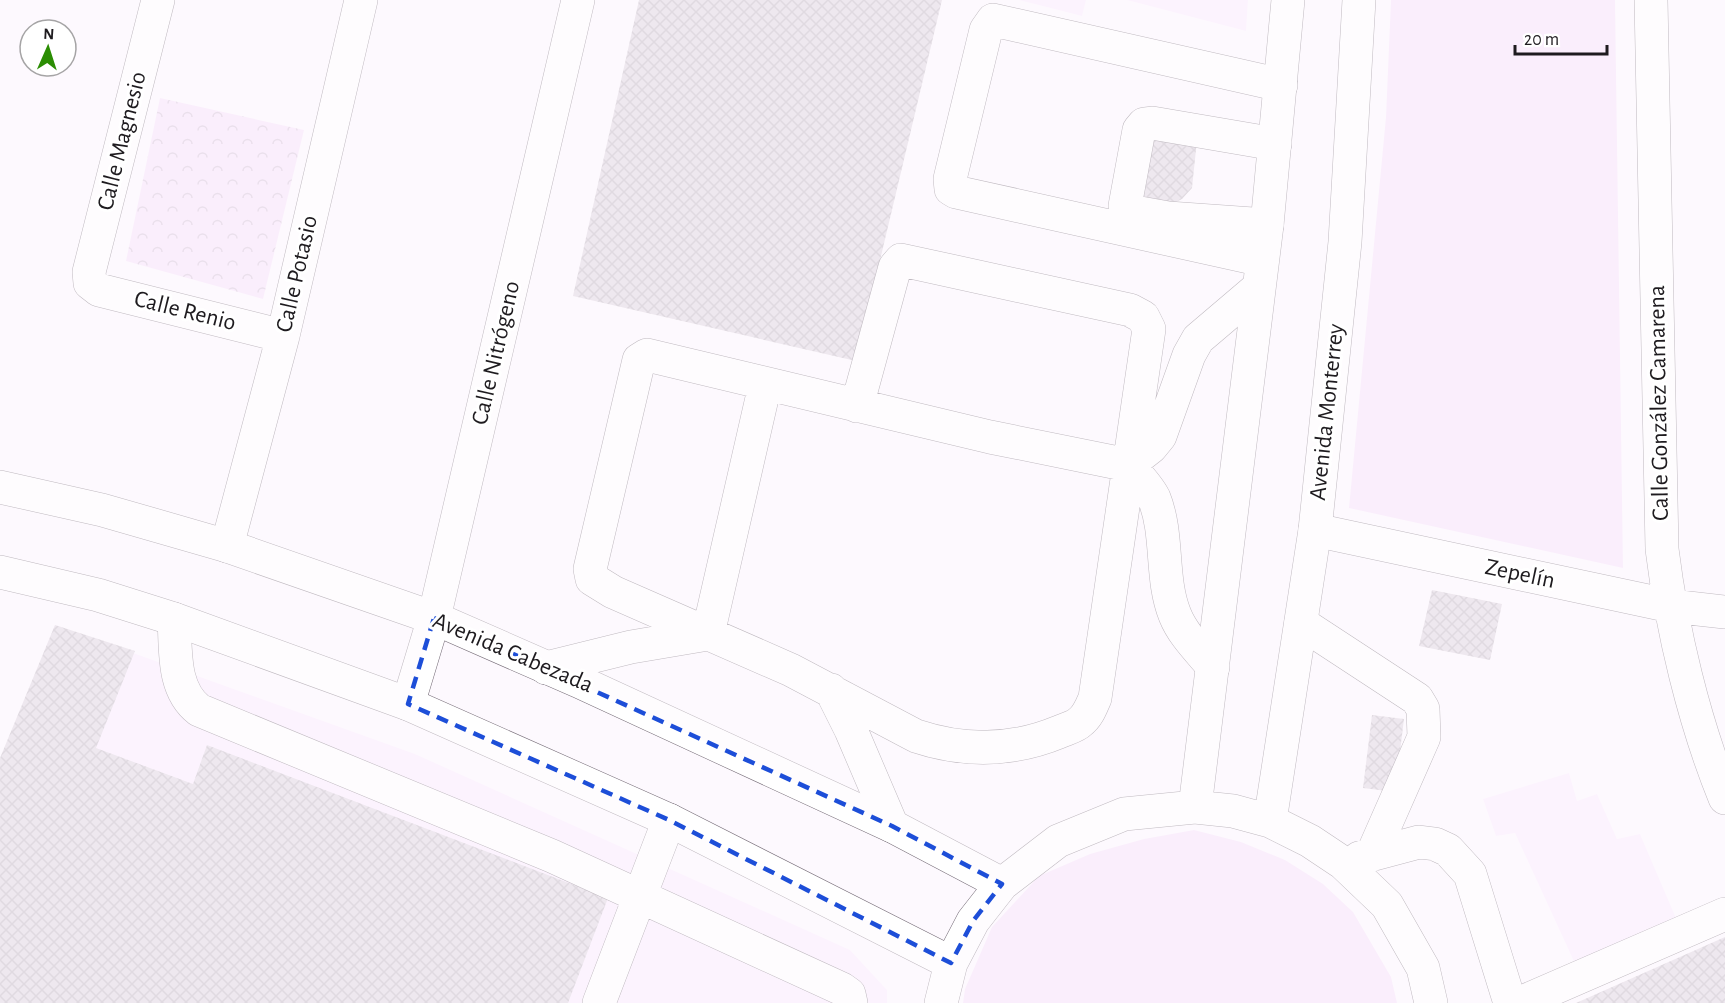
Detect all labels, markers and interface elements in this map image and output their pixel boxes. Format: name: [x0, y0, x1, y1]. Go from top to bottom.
north arrow: [18, 18, 78, 78]
scale bar: [1515, 18, 1606, 56]
text: N: [43, 26, 55, 42]
text: 20 m: [1524, 31, 1559, 49]
street label: Calle Magnesio: [93, 69, 151, 213]
street label: Calle Potasio: [272, 213, 322, 335]
street label: Calle Nitrógeno: [468, 279, 524, 427]
street label: Calle González Camarena: [1645, 285, 1673, 521]
street label: Calle Renio: [132, 287, 238, 335]
street label: Avenida Monterrey: [1306, 322, 1348, 502]
street label: Zepelín: [1483, 555, 1557, 593]
street label: Avenida Cabezada: [429, 608, 597, 698]

